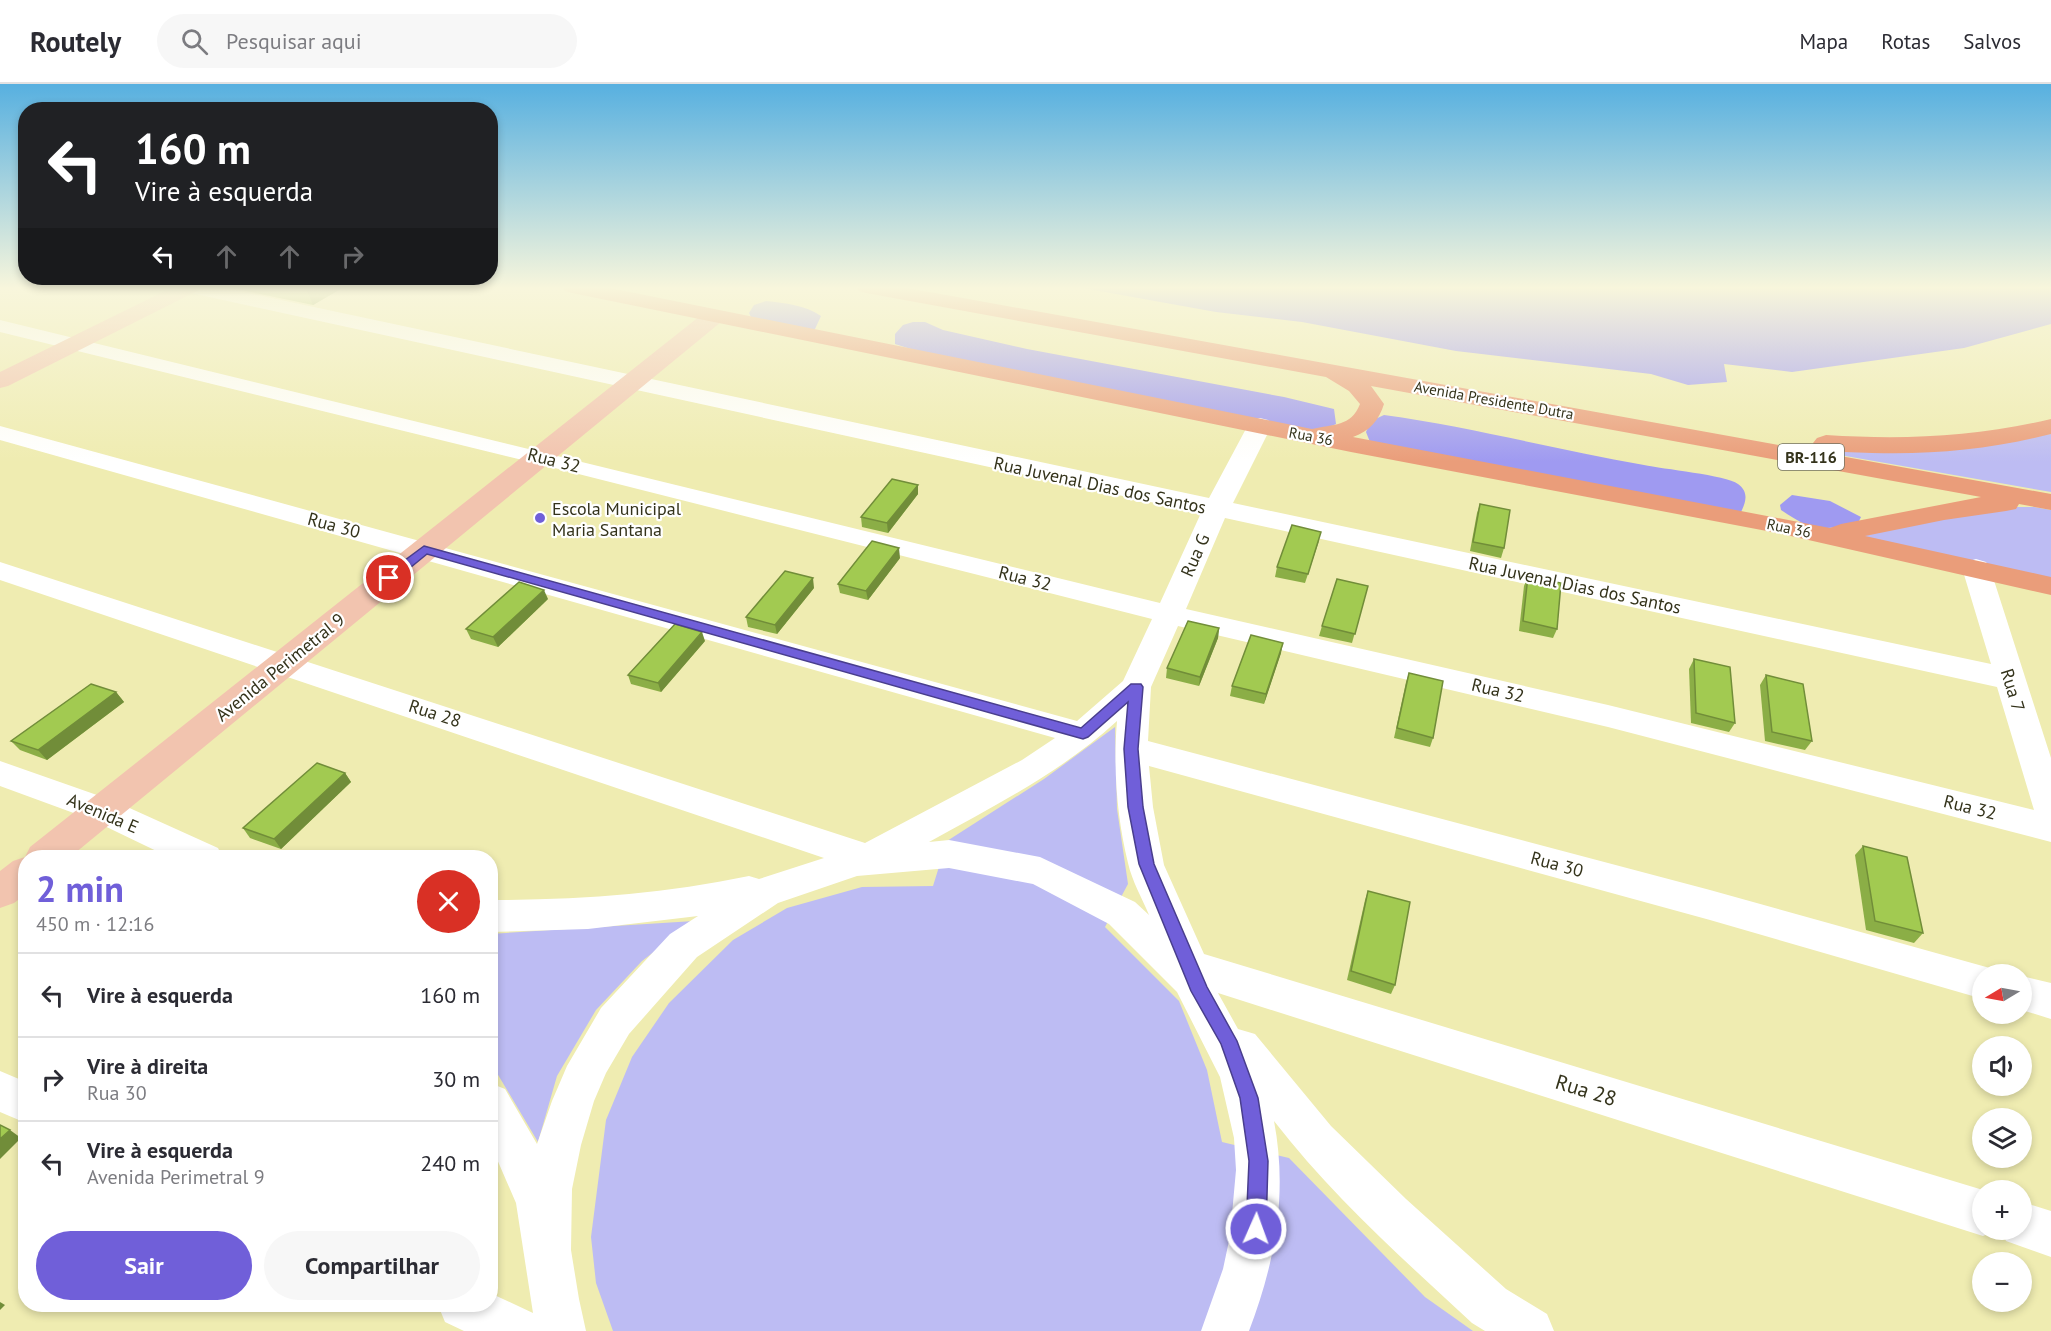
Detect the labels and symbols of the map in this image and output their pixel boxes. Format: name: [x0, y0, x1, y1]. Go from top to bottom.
street label: Avenida Presidente Dutra: [1413, 377, 1575, 423]
street label: Rua 36: [1287, 422, 1335, 450]
street label: Rua 32: [525, 442, 583, 478]
road number: BR-116: [1778, 444, 1844, 470]
street label: Rua Juvenal Dias dos Santos: [992, 451, 1208, 519]
place label: Escola Municipal Maria Santana: [552, 497, 682, 541]
street label: Rua 30: [305, 507, 363, 543]
marker: Escola Municipal Maria Santana: [533, 511, 547, 525]
street label: Rua 36: [1765, 514, 1813, 542]
street label: Rua G: [1175, 530, 1215, 580]
street label: Rua Juvenal Dias dos Santos: [1467, 551, 1683, 619]
pin: [363, 552, 414, 603]
street label: Rua 32: [996, 560, 1054, 596]
street label: Avenida Perimetral 9: [211, 608, 349, 726]
street label: Rua 7: [1996, 666, 2030, 714]
street label: Rua 32: [1469, 673, 1527, 707]
street label: Rua 28: [406, 694, 464, 732]
street label: Avenida E: [64, 788, 142, 838]
street label: Rua 32: [1941, 789, 1999, 825]
street label: Rua 30: [1528, 846, 1586, 882]
north arrow: [1972, 964, 2032, 1024]
street label: Rua 28: [1552, 1068, 1620, 1112]
position arrow: [1224, 1197, 1288, 1261]

